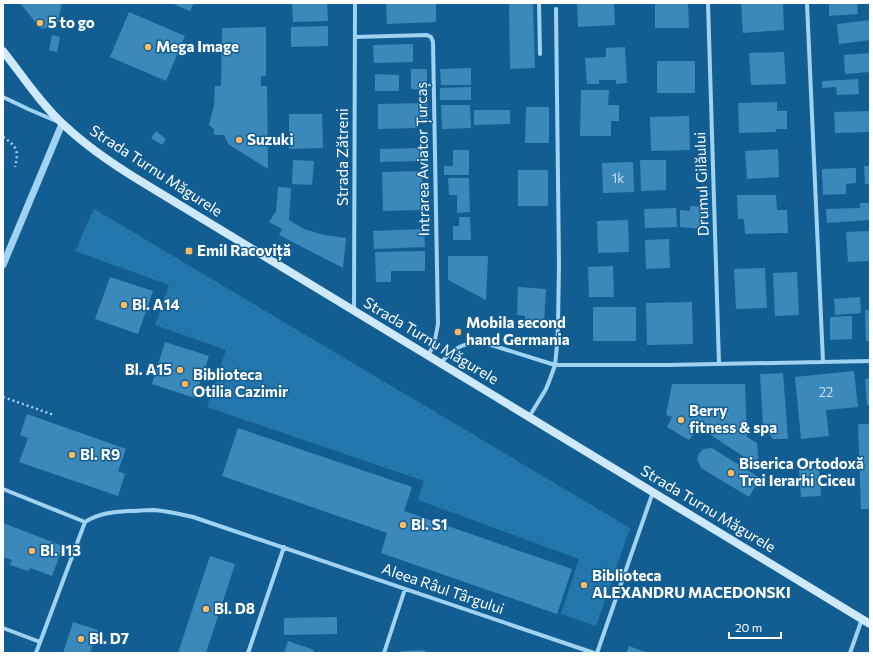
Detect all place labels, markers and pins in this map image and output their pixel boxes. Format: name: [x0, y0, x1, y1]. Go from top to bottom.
place label: 5 to go: [48, 13, 95, 31]
marker: 5 to go: [35, 18, 45, 28]
place label: Mega Image: [156, 37, 239, 55]
marker: Mega Image: [143, 42, 153, 52]
place label: Suzuki: [247, 130, 294, 148]
marker: Suzuki: [234, 135, 244, 145]
place label: Emil Racoviță: [197, 241, 291, 261]
marker: Emil Racoviță: [184, 246, 194, 256]
place label: Bl. A14: [132, 295, 180, 313]
marker: Bl. A14: [119, 300, 129, 310]
place label: Mobila second hand Germania: [466, 313, 570, 348]
marker: Mobila second hand Germania: [453, 327, 463, 337]
place label: Bl. A15: [125, 360, 172, 378]
marker: Bl. A15: [175, 365, 185, 375]
place label: Biblioteca Otilia Cazimir: [193, 365, 288, 400]
marker: Biblioteca Otilia Cazimir: [180, 379, 190, 389]
place label: Berry fitness & spa: [689, 401, 777, 436]
marker: Berry fitness & spa: [676, 415, 686, 425]
place label: Bl. R9: [80, 445, 120, 463]
marker: Bl. R9: [67, 450, 77, 460]
place label: Biserica Ortodoxă Trei Ierarhi Ciceu: [739, 454, 864, 489]
marker: Biserica Ortodoxă Trei Ierarhi Ciceu: [726, 468, 736, 478]
place label: Bl. S1: [411, 515, 448, 533]
marker: Bl. S1: [398, 520, 408, 530]
place label: Bl. I13: [40, 541, 81, 559]
marker: Bl. I13: [27, 546, 37, 556]
place label: Biblioteca ALEXANDRU MACEDONSKI: [592, 566, 791, 601]
marker: Biblioteca ALEXANDRU MACEDONSKI: [579, 580, 589, 590]
place label: Bl. D8: [214, 599, 255, 617]
marker: Bl. D8: [201, 604, 211, 614]
place label: Bl. D7: [89, 629, 129, 647]
marker: Bl. D7: [76, 634, 86, 644]

